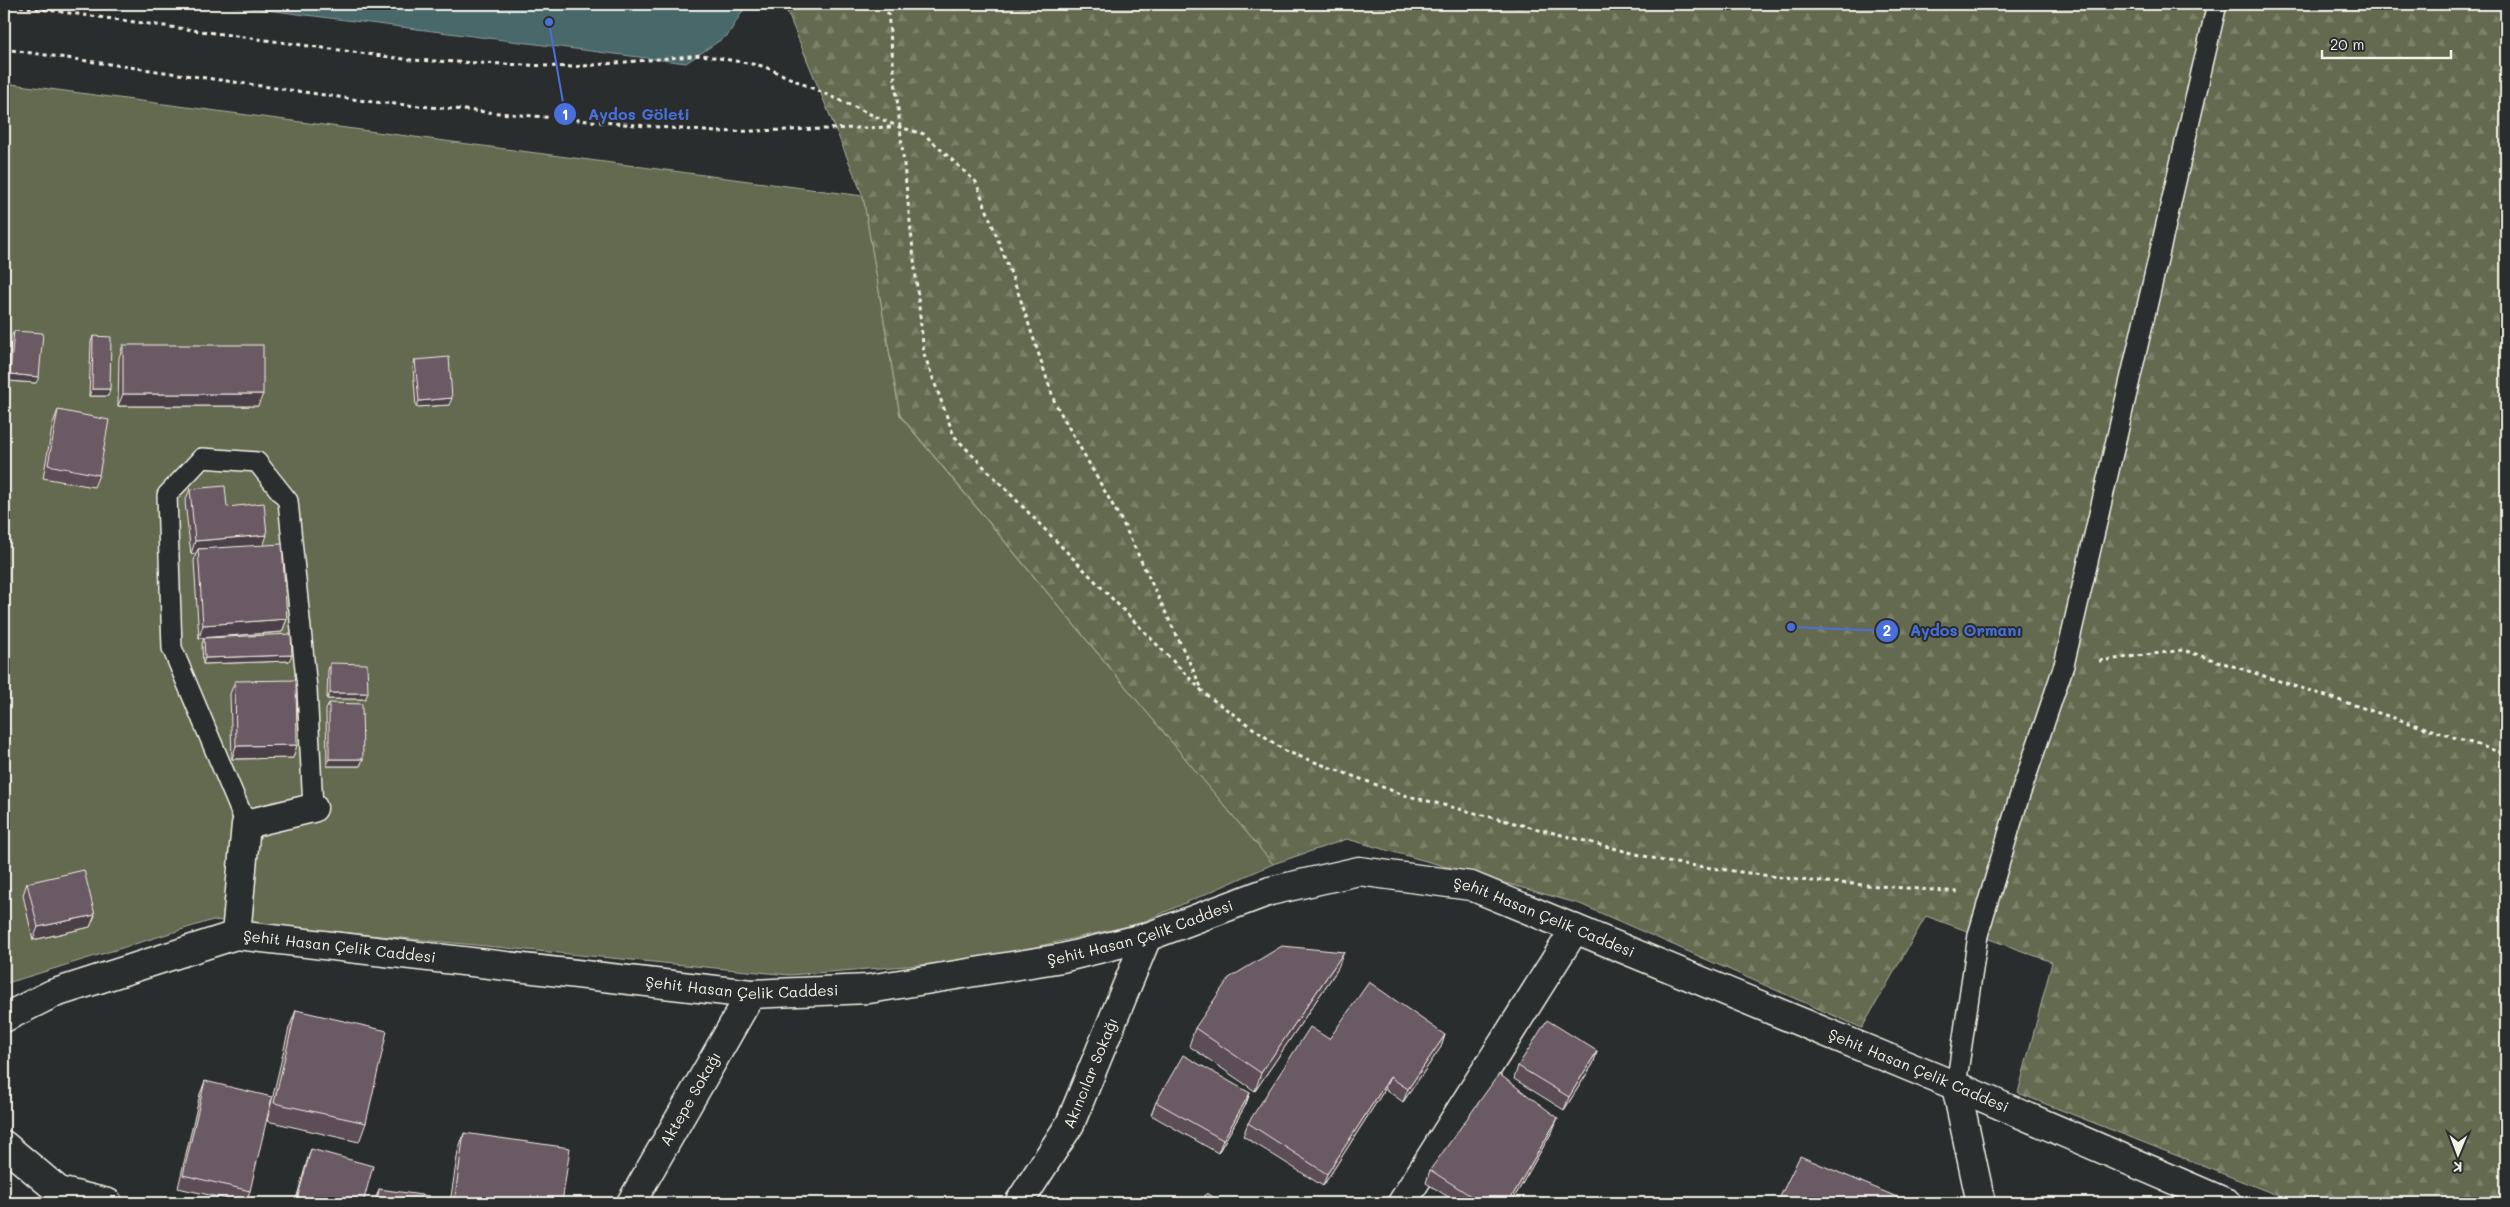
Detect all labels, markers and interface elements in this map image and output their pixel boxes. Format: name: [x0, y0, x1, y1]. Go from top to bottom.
scale bar: [2322, 28, 2451, 60]
text: 20 m: [2330, 34, 2364, 54]
callout: Aydos Göleti: [553, 99, 700, 130]
text: Aydos Göleti: [588, 103, 690, 124]
text: 1: [562, 104, 568, 124]
callout: Aydos Ormanı: [1875, 615, 2032, 646]
text: Aydos Ormanı: [1910, 619, 2022, 640]
text: 2: [1883, 620, 1891, 640]
street label: Şehit Hasan Çelik Caddesi: [1452, 873, 1638, 961]
street label: Şehit Hasan Çelik Caddesi: [1046, 895, 1236, 969]
street label: Şehit Hasan Çelik Caddesi: [242, 925, 437, 967]
street label: Şehit Hasan Çelik Caddesi: [645, 971, 839, 1003]
street label: Akıncılar Sokağı: [1058, 1014, 1122, 1131]
street label: Şehit Hasan Çelik Caddesi: [1826, 1023, 2012, 1117]
street label: Aktepe Sokağı: [655, 1048, 725, 1149]
north arrow: [2432, 1130, 2482, 1180]
text: K: [2453, 1158, 2463, 1177]

